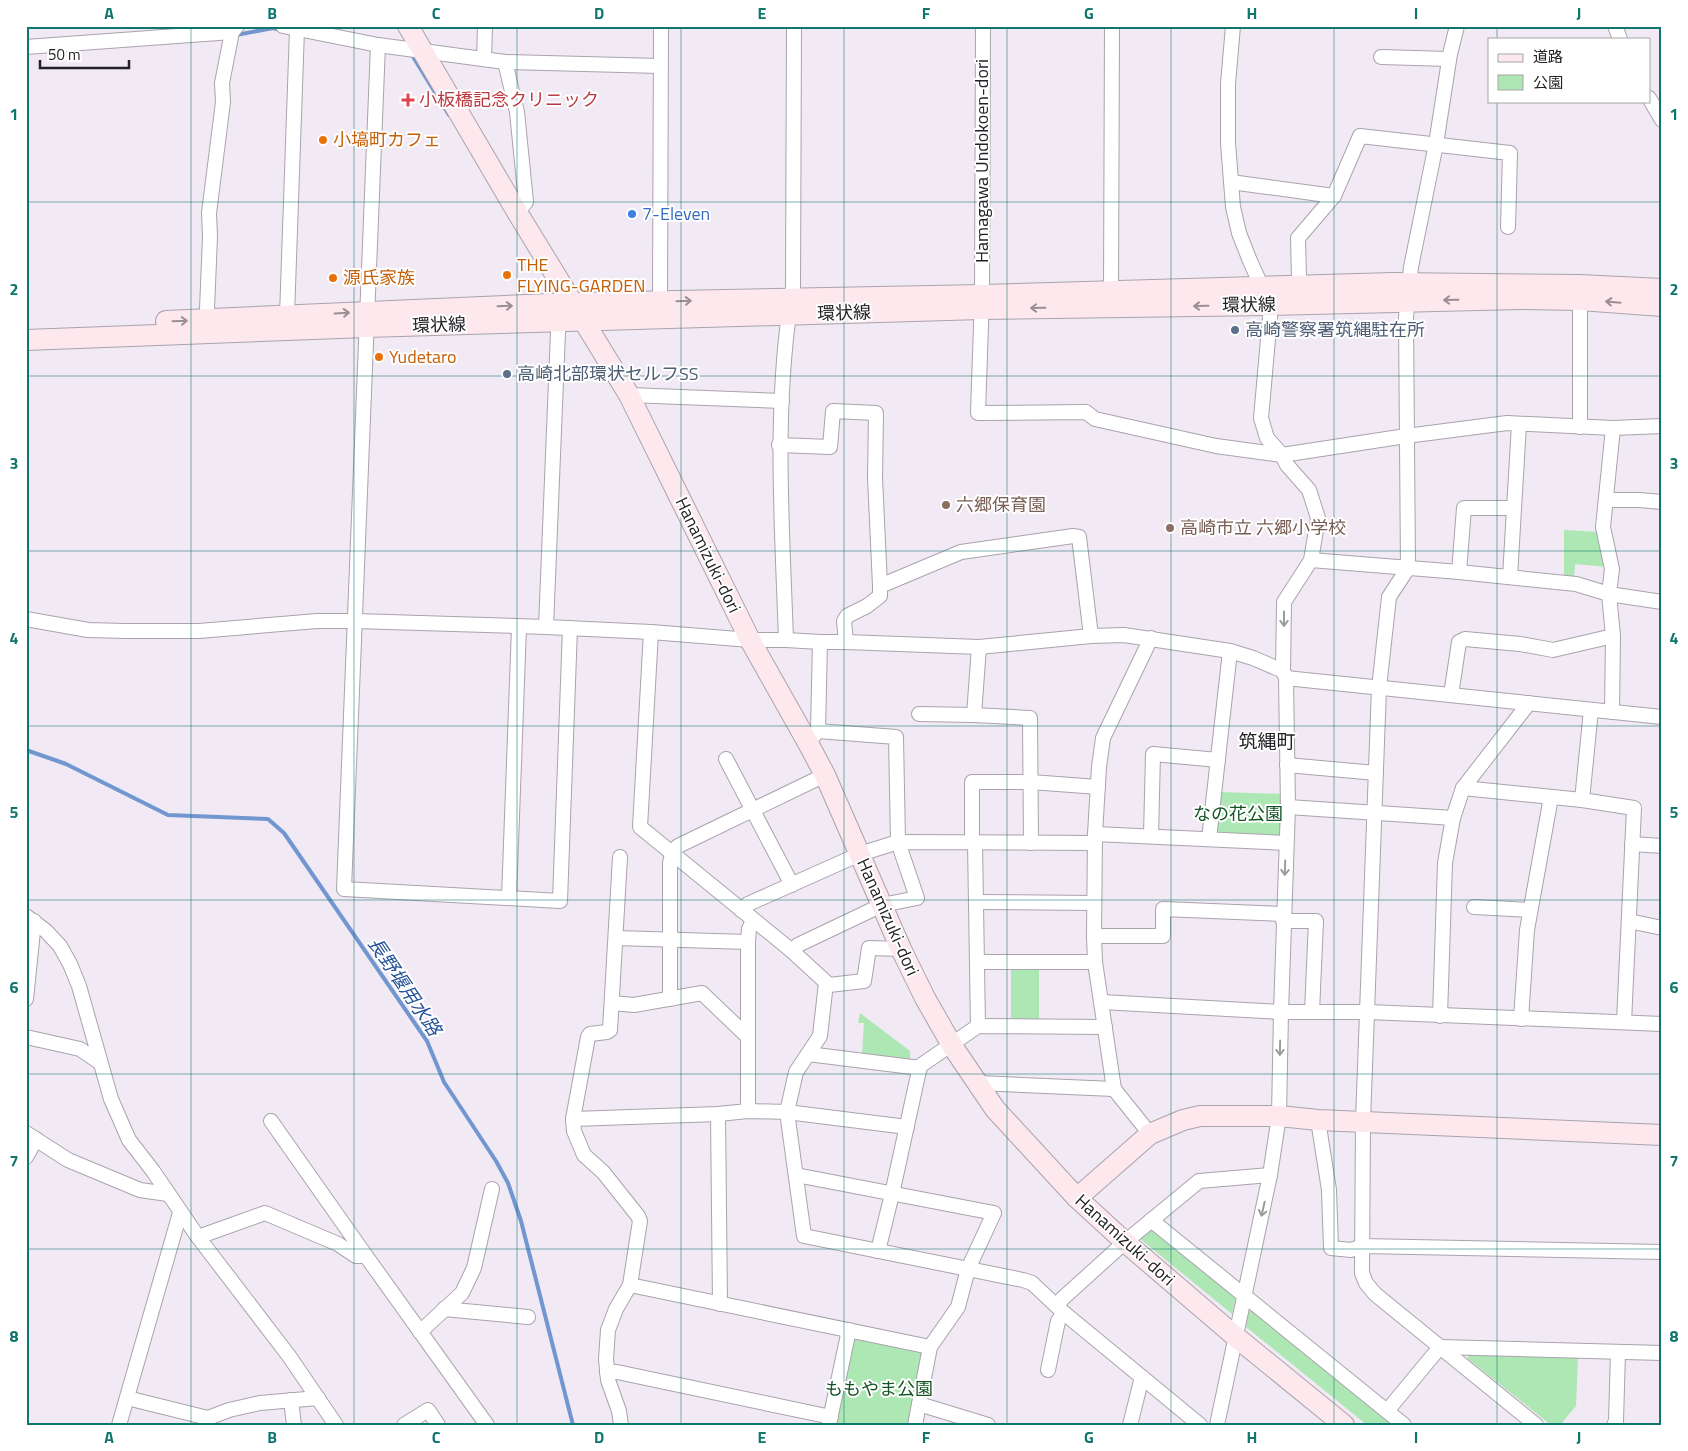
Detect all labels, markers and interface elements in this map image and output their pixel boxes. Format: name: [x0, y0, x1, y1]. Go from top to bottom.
text: A: [104, 1, 114, 25]
text: B: [267, 1, 277, 25]
text: C: [432, 1, 441, 25]
text: D: [594, 1, 604, 25]
text: E: [758, 1, 767, 25]
text: F: [922, 1, 931, 25]
text: G: [1084, 1, 1094, 25]
text: H: [1247, 1, 1257, 25]
text: I: [1414, 1, 1418, 25]
text: J: [1577, 1, 1581, 25]
scale bar: [40, 38, 129, 70]
legend: [1488, 38, 1650, 102]
text: 50 m: [48, 43, 81, 66]
text: 道路: [1533, 45, 1563, 68]
street label: Hamagawa Undokoen-dori: [968, 59, 995, 263]
text: 公園: [1533, 71, 1563, 94]
place label: 小板橋記念クリニック: [419, 86, 599, 113]
marker: 小板橋記念クリニック: [401, 93, 415, 107]
text: 1: [10, 102, 18, 126]
text: 1: [1670, 102, 1678, 126]
place label: 小塙町カフェ: [333, 126, 441, 153]
marker: 小塙町カフェ: [317, 134, 329, 146]
place label: 7-Eleven: [642, 200, 710, 227]
marker: 7-Eleven: [626, 208, 638, 220]
place label: THE FLYING-GARDEN: [517, 251, 645, 299]
place label: 源氏家族: [343, 264, 415, 291]
marker: THE FLYING-GARDEN: [501, 269, 513, 281]
marker: 源氏家族: [327, 272, 339, 284]
text: 2: [10, 277, 18, 301]
text: 2: [1670, 277, 1678, 301]
street label: 環状線: [1222, 291, 1276, 318]
one-way arrow: [1443, 295, 1460, 305]
one-way arrow: [676, 297, 692, 306]
street label: 環状線: [817, 298, 871, 327]
one-way arrow: [1605, 298, 1621, 307]
one-way arrow: [496, 301, 512, 310]
one-way arrow: [1193, 301, 1210, 311]
one-way arrow: [1031, 303, 1047, 313]
one-way arrow: [334, 308, 350, 317]
street label: 環状線: [412, 310, 466, 339]
one-way arrow: [172, 316, 188, 325]
place label: 高崎警察署筑縄駐在所: [1245, 316, 1425, 343]
marker: 高崎警察署筑縄駐在所: [1229, 324, 1241, 336]
place label: Yudetaro: [389, 343, 457, 370]
marker: Yudetaro: [373, 351, 385, 363]
place label: 高崎北部環状セルフSS: [517, 360, 699, 387]
marker: 高崎北部環状セルフSS: [501, 368, 513, 380]
text: 3: [10, 451, 18, 475]
text: 3: [1670, 451, 1678, 475]
place label: 六郷保育園: [956, 491, 1046, 518]
street label: Hanamizuki-dori: [669, 492, 748, 617]
marker: 六郷保育園: [940, 499, 952, 511]
place label: 高崎市立 六郷小学校: [1180, 514, 1346, 541]
marker: 高崎市立 六郷小学校: [1164, 522, 1176, 534]
one-way arrow: [1279, 610, 1289, 626]
text: 4: [10, 626, 19, 650]
text: 4: [1670, 626, 1679, 650]
district label: 筑縄町: [1238, 726, 1296, 755]
text: 5: [10, 800, 19, 824]
park label: なの花公園: [1193, 800, 1283, 827]
text: 5: [1670, 800, 1679, 824]
street label: Hanamizuki-dori: [850, 854, 926, 980]
one-way arrow: [1281, 860, 1290, 876]
water label: 長野堰用水路: [362, 930, 450, 1043]
text: 6: [10, 975, 19, 999]
text: 6: [1670, 975, 1679, 999]
one-way arrow: [1275, 1040, 1285, 1056]
text: 7: [10, 1149, 18, 1173]
text: 7: [1670, 1149, 1678, 1173]
street label: Hanamizuki-dori: [1069, 1187, 1181, 1292]
one-way arrow: [1257, 1200, 1267, 1216]
text: 8: [10, 1324, 19, 1348]
text: 8: [1670, 1324, 1679, 1348]
park label: ももやま公園: [825, 1375, 933, 1402]
text: A: [104, 1425, 114, 1449]
text: B: [267, 1425, 277, 1449]
text: C: [432, 1425, 441, 1449]
text: D: [594, 1425, 604, 1449]
text: E: [758, 1425, 767, 1449]
text: F: [922, 1425, 931, 1449]
text: G: [1084, 1425, 1094, 1449]
text: H: [1247, 1425, 1257, 1449]
text: I: [1414, 1425, 1418, 1449]
text: J: [1577, 1425, 1581, 1449]

